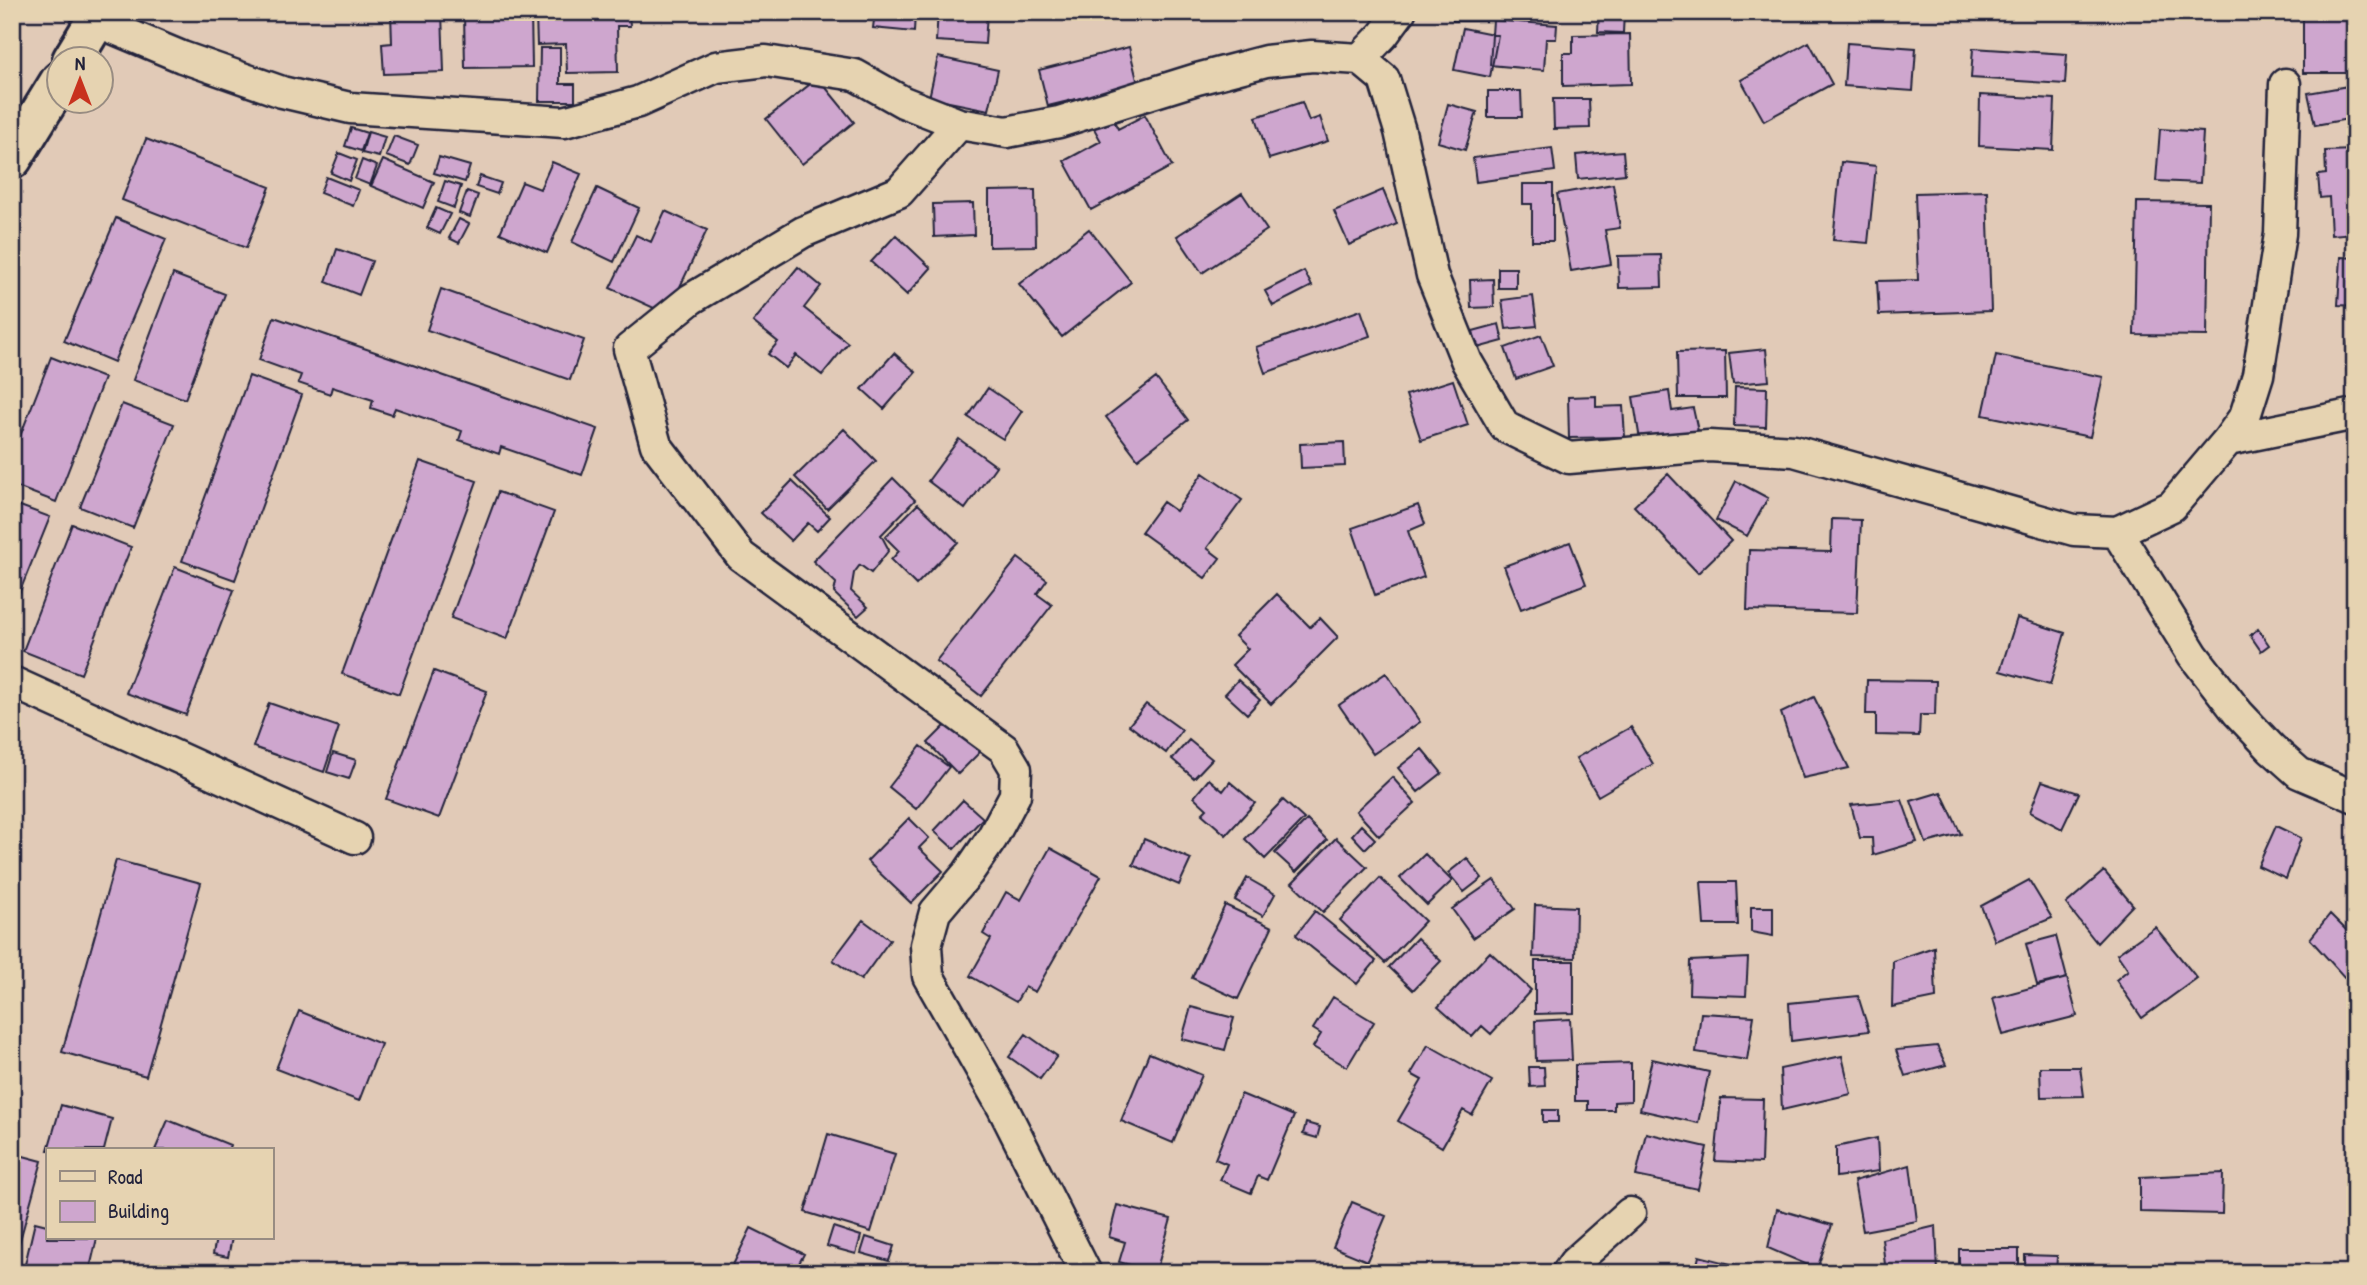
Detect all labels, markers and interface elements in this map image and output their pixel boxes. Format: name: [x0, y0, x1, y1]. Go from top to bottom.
north arrow: [46, 46, 116, 116]
text: N: [75, 50, 85, 76]
legend: [46, 1148, 273, 1240]
text: Road: [108, 1162, 142, 1191]
text: Building: [108, 1196, 169, 1225]

